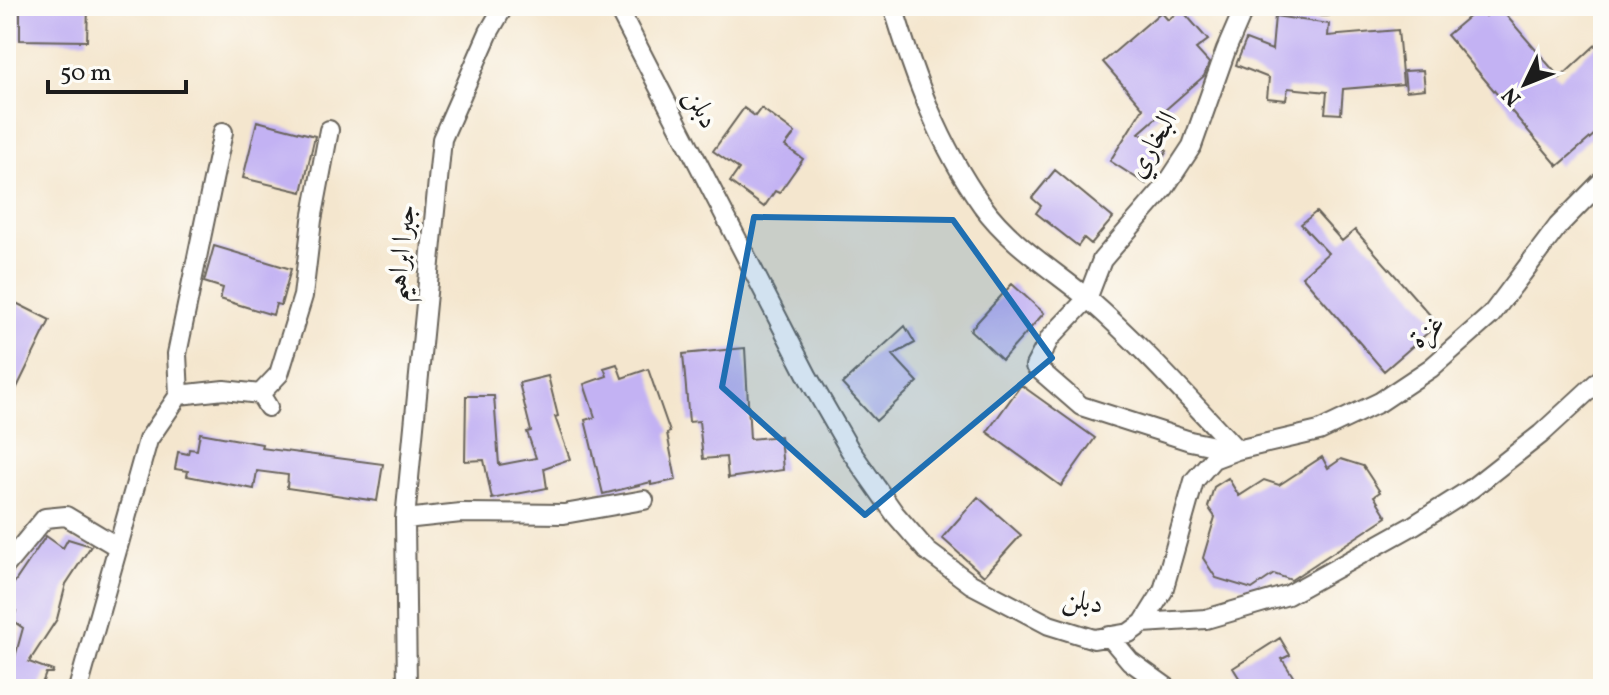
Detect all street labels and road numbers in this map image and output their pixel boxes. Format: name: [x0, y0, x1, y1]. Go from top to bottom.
street label: دبلن: [674, 82, 728, 136]
street label: البخاري: [1118, 104, 1189, 186]
street label: جبرا ابراهيم: [377, 202, 432, 304]
street label: غزة: [1401, 305, 1455, 359]
street label: دبلن: [1059, 579, 1107, 625]

